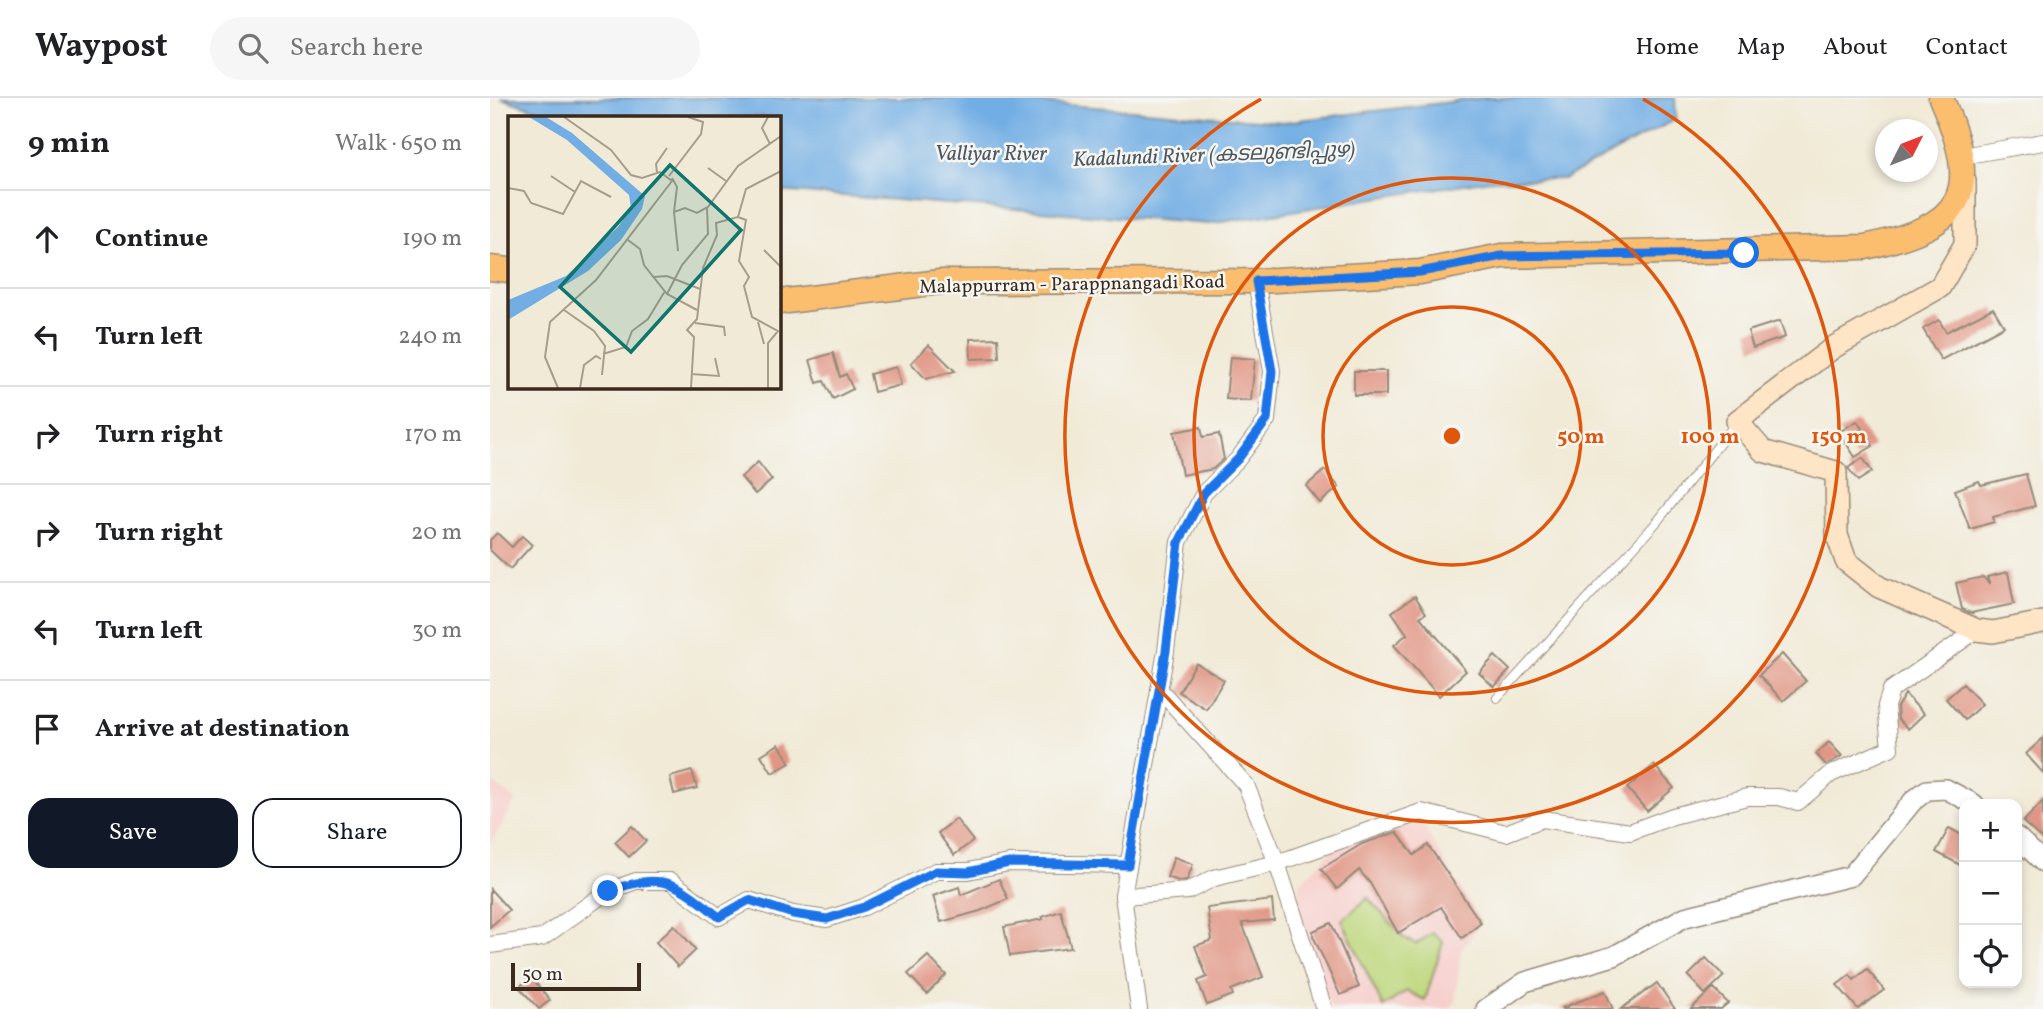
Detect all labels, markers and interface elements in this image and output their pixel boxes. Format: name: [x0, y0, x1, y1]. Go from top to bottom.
search box: [210, 17, 700, 80]
text: Waypost: [35, 25, 168, 71]
icon: search: [234, 29, 272, 67]
text: Search here: [290, 30, 423, 66]
text: Home: [1635, 31, 1699, 65]
text: Map: [1737, 31, 1785, 65]
text: About: [1823, 31, 1888, 65]
text: Contact: [1926, 31, 2008, 65]
inset map: [508, 116, 780, 388]
north arrow: [1875, 119, 1938, 182]
text: 9 min: [28, 123, 110, 165]
text: Walk · 650 m: [335, 128, 462, 160]
water label: Kadalundi River (കടലുണ്ടിപ്പുഴ): [1072, 136, 1356, 175]
water label: Valliyar River: [935, 140, 1047, 169]
icon: ahead: [28, 220, 66, 258]
text: Continue: [95, 221, 208, 257]
text: 190 m: [402, 223, 462, 255]
route start: [1728, 237, 1759, 268]
street label: Malappurram - Parappnangadi Road: [919, 269, 1225, 301]
icon: left: [28, 318, 66, 356]
text: Turn left: [95, 319, 203, 355]
text: 240 m: [398, 321, 462, 353]
icon: right: [28, 416, 66, 454]
text: Turn right: [95, 417, 223, 453]
text: 170 m: [404, 419, 462, 451]
text: 50 m: [1557, 423, 1605, 452]
text: 100 m: [1680, 423, 1740, 452]
text: 150 m: [1811, 423, 1867, 452]
centre of rings: [1440, 424, 1464, 448]
icon: right: [28, 514, 66, 552]
text: Turn right: [95, 515, 223, 551]
text: 20 m: [411, 517, 462, 549]
icon: left: [28, 612, 66, 650]
text: Turn left: [95, 613, 203, 649]
text: 30 m: [412, 615, 462, 647]
icon: arrive: [28, 710, 66, 748]
text: Arrive at destination: [95, 711, 350, 747]
button: Save: [28, 798, 238, 868]
button: Share: [252, 798, 462, 868]
map controls: [1959, 799, 2022, 988]
button: +: [1959, 799, 2022, 862]
button: −: [1959, 862, 2022, 925]
route end: [592, 875, 623, 906]
button: locate: [1959, 925, 2022, 988]
scale bar: [511, 960, 640, 992]
text: 50 m: [522, 962, 563, 988]

